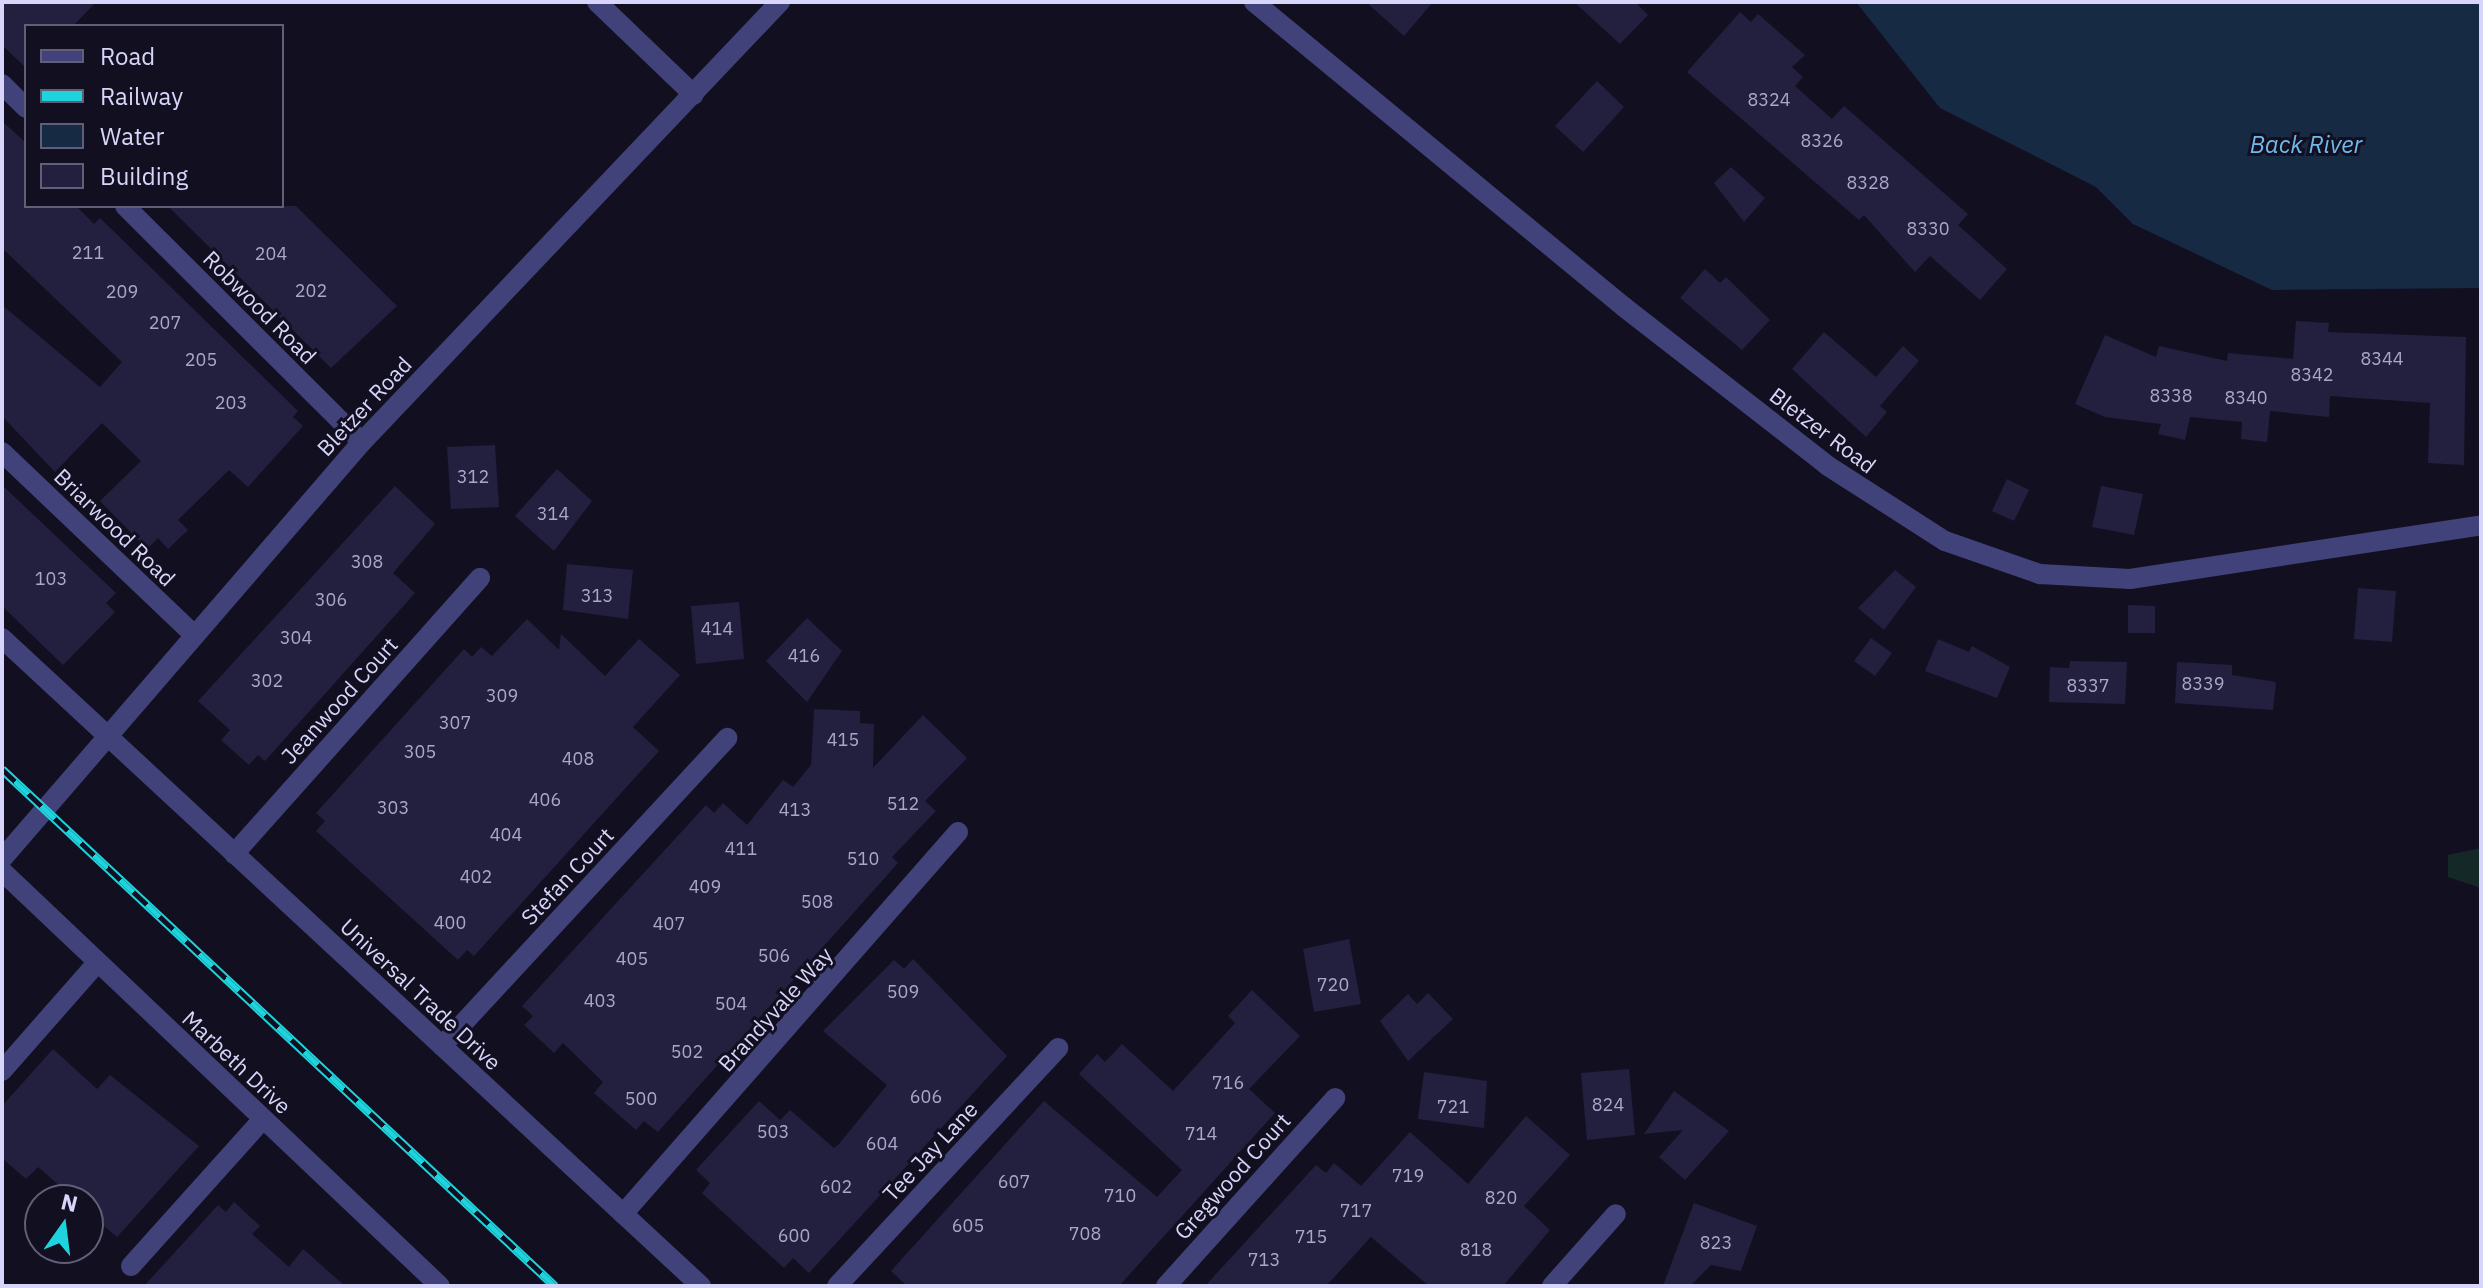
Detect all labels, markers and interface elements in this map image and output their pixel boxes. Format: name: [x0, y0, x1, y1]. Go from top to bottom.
legend: [24, 24, 284, 208]
text: Road: [100, 40, 155, 72]
text: Railway: [100, 80, 183, 112]
house number: 8324: [1747, 89, 1791, 111]
text: Water: [100, 120, 164, 152]
house number: 8326: [1800, 130, 1844, 152]
water label: Back River: [2250, 131, 2362, 159]
text: Building: [100, 160, 188, 192]
house number: 8328: [1846, 172, 1890, 194]
house number: 8330: [1906, 218, 1950, 240]
house number: 211: [72, 242, 104, 264]
house number: 204: [255, 243, 287, 265]
street label: Robwood Road: [198, 245, 322, 369]
house number: 202: [295, 280, 327, 302]
house number: 209: [106, 281, 138, 303]
house number: 207: [149, 312, 181, 334]
house number: 8344: [2360, 348, 2404, 370]
house number: 205: [185, 349, 217, 371]
street label: Bletzer Road: [311, 351, 417, 461]
house number: 8342: [2290, 364, 2334, 386]
street label: Bletzer Road: [1765, 382, 1881, 478]
house number: 8338: [2149, 385, 2193, 407]
house number: 8340: [2224, 387, 2268, 409]
house number: 203: [215, 392, 247, 414]
street label: Briarwood Road: [49, 463, 181, 591]
house number: 312: [457, 466, 489, 488]
house number: 314: [537, 503, 569, 525]
house number: 308: [351, 551, 383, 573]
house number: 103: [35, 568, 67, 590]
house number: 313: [581, 585, 613, 607]
house number: 306: [315, 589, 347, 611]
house number: 414: [701, 618, 733, 640]
house number: 304: [280, 627, 312, 649]
street label: Jeanwood Court: [275, 631, 403, 769]
house number: 416: [788, 645, 820, 667]
house number: 302: [251, 670, 283, 692]
house number: 8339: [2181, 673, 2225, 695]
house number: 8337: [2066, 675, 2110, 697]
house number: 309: [486, 685, 518, 707]
house number: 307: [439, 712, 471, 734]
house number: 415: [827, 729, 859, 751]
house number: 305: [404, 741, 436, 763]
house number: 408: [562, 748, 594, 770]
house number: 406: [529, 789, 561, 811]
house number: 512: [887, 793, 919, 815]
house number: 303: [377, 797, 409, 819]
house number: 413: [779, 799, 811, 821]
street label: Stefan Court: [515, 822, 619, 930]
house number: 404: [490, 824, 522, 846]
house number: 411: [725, 838, 757, 860]
house number: 510: [847, 848, 879, 870]
house number: 402: [460, 866, 492, 888]
house number: 409: [689, 876, 721, 898]
house number: 508: [801, 891, 833, 913]
house number: 400: [434, 912, 466, 934]
street label: Universal Trade Drive: [335, 913, 507, 1075]
house number: 407: [653, 913, 685, 935]
street label: Brandyvale Way: [712, 941, 838, 1077]
house number: 506: [758, 945, 790, 967]
house number: 405: [616, 948, 648, 970]
house number: 720: [1317, 974, 1349, 996]
house number: 509: [887, 981, 919, 1003]
house number: 403: [584, 990, 616, 1012]
house number: 504: [715, 993, 747, 1015]
street label: Marbeth Drive: [177, 1005, 297, 1119]
house number: 502: [671, 1041, 703, 1063]
house number: 716: [1212, 1072, 1244, 1094]
house number: 606: [910, 1086, 942, 1108]
house number: 500: [625, 1088, 657, 1110]
house number: 824: [1592, 1094, 1624, 1116]
street label: Tee Jay Lane: [877, 1096, 983, 1206]
house number: 721: [1437, 1096, 1469, 1118]
street label: Gregwood Court: [1168, 1107, 1296, 1245]
house number: 503: [757, 1121, 789, 1143]
house number: 714: [1185, 1123, 1217, 1145]
house number: 604: [866, 1133, 898, 1155]
house number: 719: [1392, 1165, 1424, 1187]
house number: 607: [998, 1171, 1030, 1193]
house number: 602: [820, 1176, 852, 1198]
north arrow: [24, 1184, 104, 1264]
house number: 710: [1104, 1185, 1136, 1207]
text: N: [58, 1186, 81, 1218]
house number: 820: [1485, 1187, 1517, 1209]
house number: 717: [1340, 1200, 1372, 1222]
house number: 605: [952, 1215, 984, 1237]
house number: 708: [1069, 1223, 1101, 1245]
house number: 600: [778, 1225, 810, 1247]
house number: 715: [1295, 1226, 1327, 1248]
house number: 823: [1700, 1232, 1732, 1254]
house number: 818: [1460, 1239, 1492, 1261]
house number: 713: [1248, 1249, 1280, 1271]

